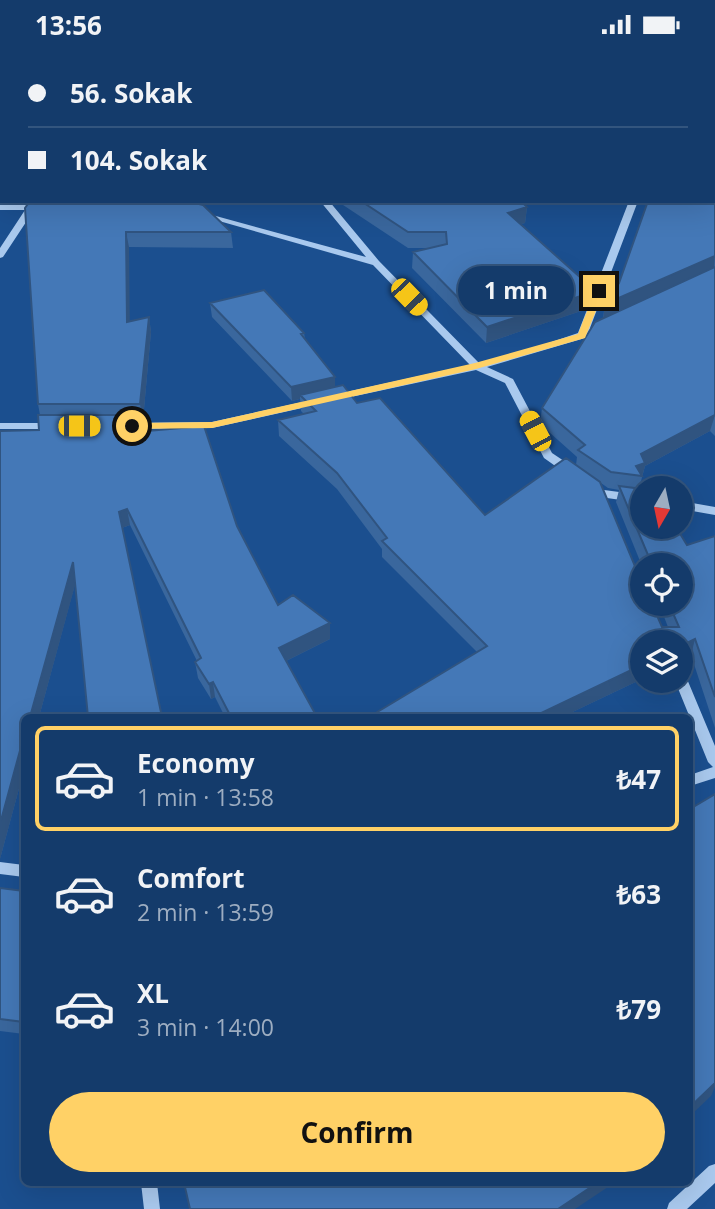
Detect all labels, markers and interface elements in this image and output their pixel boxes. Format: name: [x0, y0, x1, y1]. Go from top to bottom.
text: 13:56: [35, 7, 102, 43]
text: 56. Sokak: [70, 75, 192, 111]
text: 104. Sokak: [70, 142, 207, 178]
callout: 1 min: [459, 267, 574, 315]
text: 1 min: [484, 274, 548, 306]
car: [387, 275, 432, 319]
route end: [583, 275, 615, 307]
car: [516, 408, 555, 454]
route start: [116, 410, 148, 442]
car: [59, 416, 101, 437]
north arrow: [630, 476, 693, 539]
map controls: [630, 476, 693, 693]
button: locate: [630, 553, 693, 616]
button: layers: [630, 630, 693, 693]
text: Economy: [137, 745, 255, 781]
icon: car: [53, 747, 116, 810]
text: ₺47: [616, 761, 661, 797]
text: 1 min · 13:58: [137, 781, 274, 813]
text: Comfort: [137, 860, 244, 896]
icon: car: [53, 862, 116, 925]
text: ₺63: [616, 876, 661, 912]
text: 2 min · 13:59: [137, 896, 274, 928]
text: XL: [137, 975, 169, 1011]
icon: car: [53, 977, 116, 1040]
text: ₺79: [616, 991, 661, 1027]
text: 3 min · 14:00: [137, 1011, 274, 1043]
button: Confirm: [49, 1092, 665, 1172]

